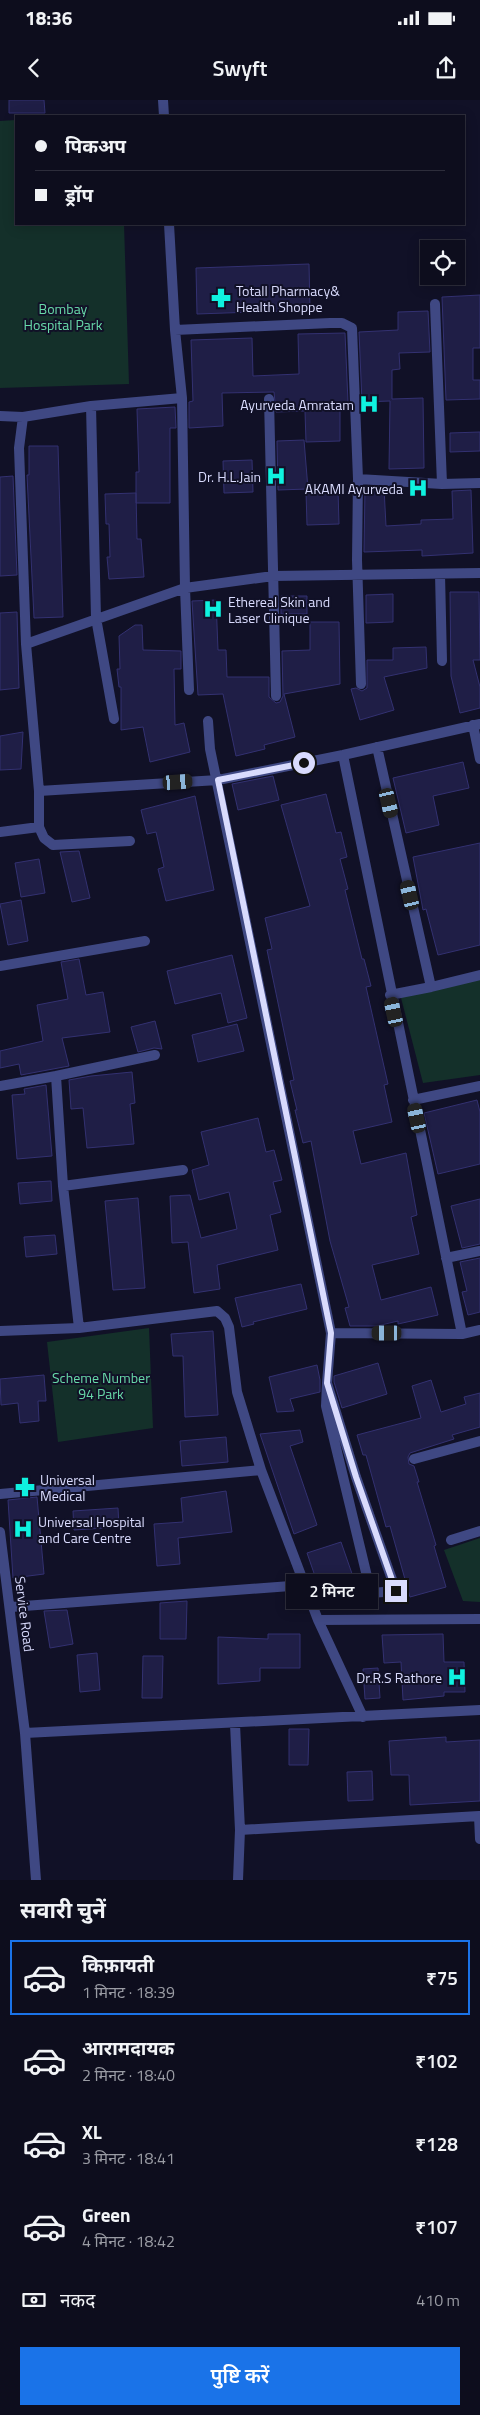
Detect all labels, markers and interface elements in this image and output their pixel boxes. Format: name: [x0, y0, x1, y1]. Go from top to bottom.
text: 18:36: [25, 3, 72, 32]
text: Swyft: [213, 51, 267, 85]
icon: back: [20, 54, 48, 82]
icon: share: [432, 54, 460, 82]
text: पिकअप: [65, 131, 126, 160]
text: ड्रॉप: [65, 180, 93, 209]
map controls: [420, 240, 465, 285]
button: locate: [420, 240, 465, 285]
place label: Totall Pharmacy& Health Shoppe: [236, 280, 340, 317]
pharmacy icon: Totall Pharmacy& Health Shoppe: [210, 287, 232, 309]
park label: Bombay Hospital Park: [24, 298, 103, 335]
hospital icon: Ayurveda Amratam: [358, 393, 380, 415]
place label: Ayurveda Amratam: [240, 394, 354, 415]
hospital icon: Dr. H.L.Jain: [265, 465, 287, 487]
place label: Dr. H.L.Jain: [198, 466, 261, 487]
hospital icon: AKAMI Ayurveda: [407, 477, 429, 499]
place label: AKAMI Ayurveda: [305, 478, 403, 499]
place label: Ethereal Skin and Laser Clinique: [228, 591, 330, 628]
hospital icon: Ethereal Skin and Laser Clinique: [202, 598, 224, 620]
route start: [293, 752, 315, 774]
car: [162, 773, 193, 791]
car: [378, 787, 399, 819]
car: [399, 879, 420, 911]
car: [383, 996, 404, 1028]
car: [406, 1102, 427, 1134]
car: [372, 1326, 402, 1341]
park label: Scheme Number 94 Park: [52, 1367, 150, 1404]
place label: Universal Medical: [40, 1469, 95, 1506]
pharmacy icon: Universal Medical: [14, 1476, 36, 1498]
place label: Universal Hospital and Care Centre: [38, 1511, 145, 1548]
hospital icon: Universal Hospital and Care Centre: [12, 1518, 34, 1540]
callout: 2 मिनट: [286, 1574, 378, 1608]
street label: Service Road: [10, 1575, 40, 1653]
text: 2 मिनट: [310, 1579, 354, 1603]
route end: [385, 1580, 407, 1602]
hospital icon: Dr.R.S Rathore: [446, 1666, 468, 1688]
place label: Dr.R.S Rathore: [356, 1667, 442, 1688]
text: सवारी चुनें: [20, 1893, 106, 1927]
text: किफ़ायती: [82, 1950, 154, 1979]
icon: car: [22, 1955, 67, 2000]
text: ₹75: [426, 1963, 458, 1992]
text: 1 मिनट · 18:39: [82, 1980, 175, 2004]
text: आरामदायक: [82, 2033, 174, 2062]
icon: car: [22, 2038, 67, 2083]
text: ₹102: [415, 2046, 458, 2075]
text: 2 मिनट · 18:40: [82, 2063, 175, 2087]
text: XL: [82, 2117, 102, 2146]
icon: car: [22, 2121, 67, 2166]
text: ₹128: [415, 2129, 458, 2158]
text: 3 मिनट · 18:41: [82, 2146, 175, 2170]
text: Green: [82, 2200, 131, 2229]
icon: car: [22, 2204, 67, 2249]
text: ₹107: [415, 2212, 458, 2241]
text: 4 मिनट · 18:42: [82, 2229, 175, 2253]
text: नकद: [60, 2285, 95, 2314]
icon: cash: [20, 2286, 48, 2314]
text: 410 m: [416, 2288, 460, 2312]
button: पुष्टि करें: [20, 2347, 460, 2405]

